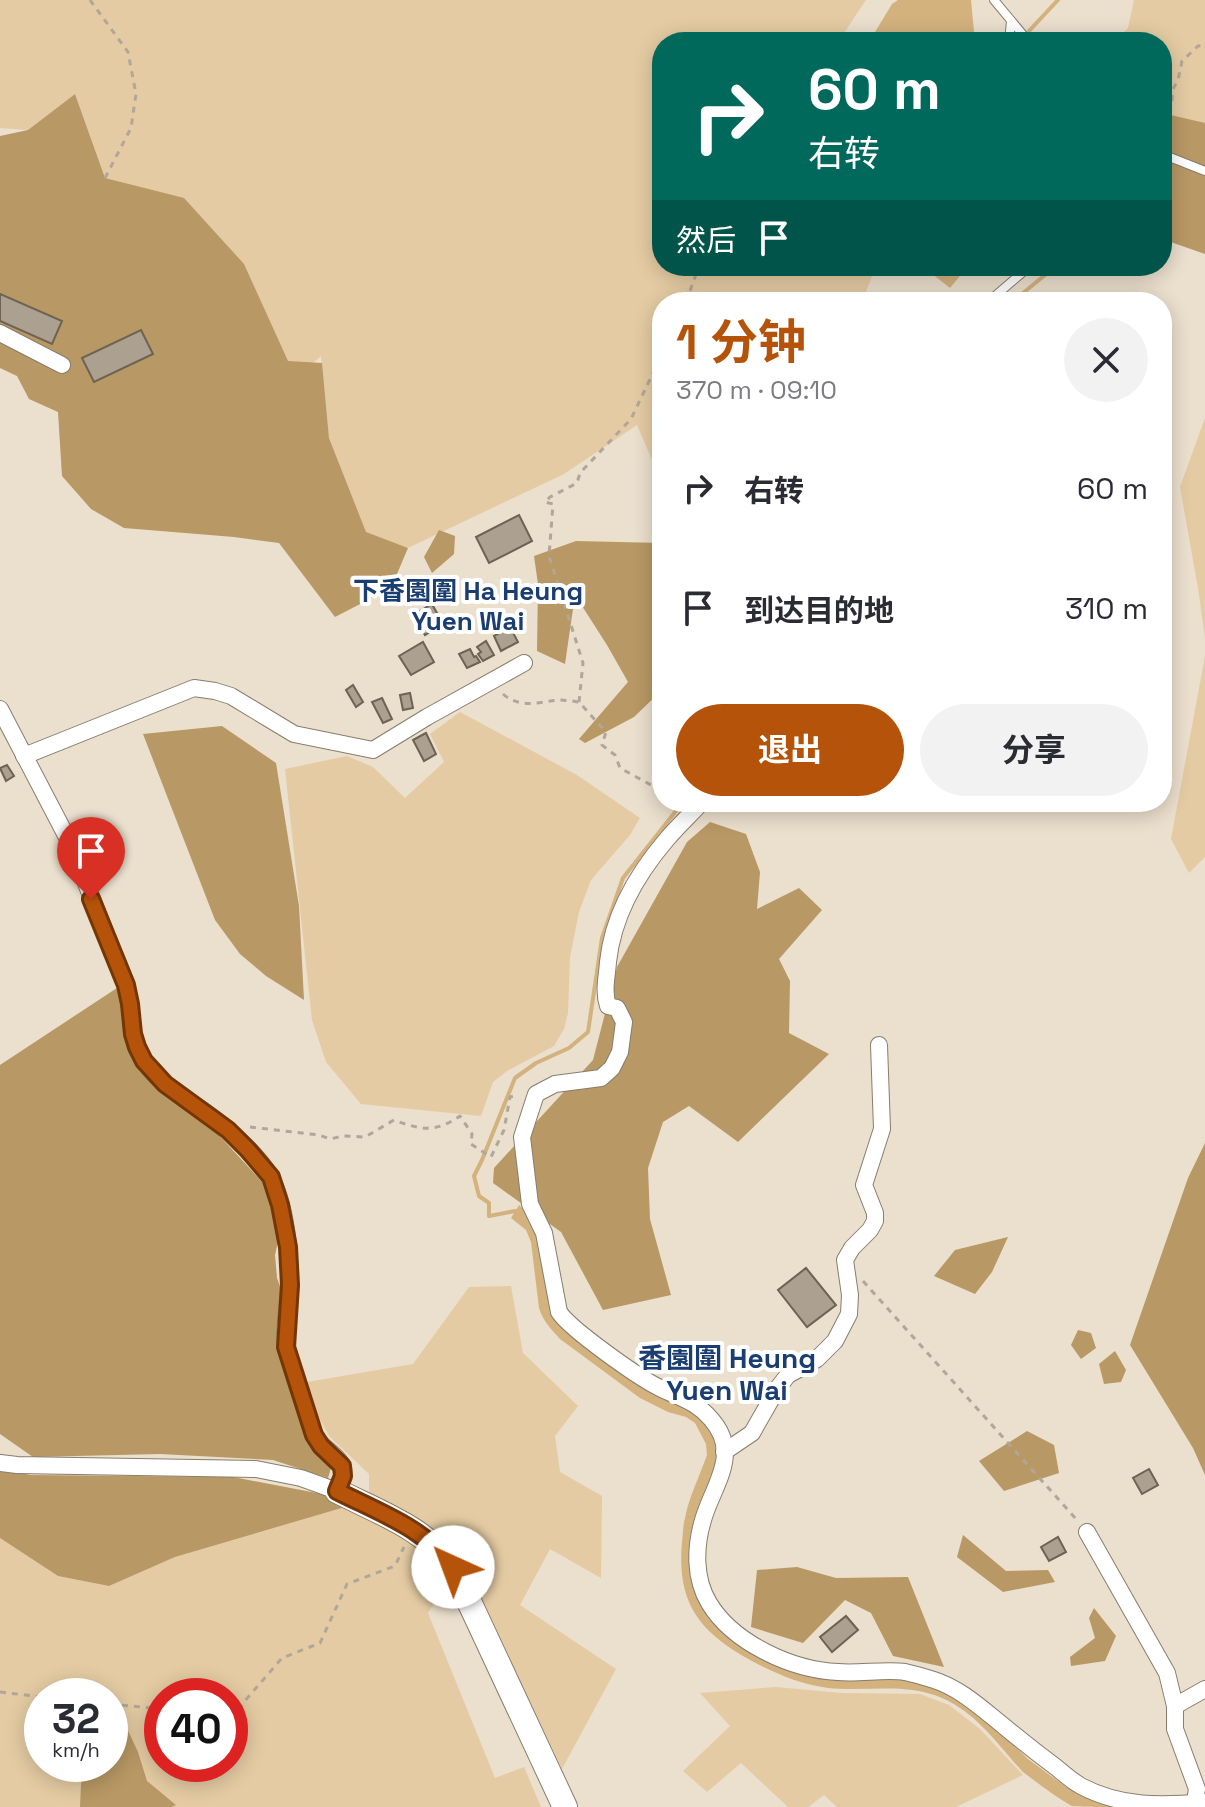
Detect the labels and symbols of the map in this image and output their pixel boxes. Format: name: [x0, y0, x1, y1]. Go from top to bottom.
district label: 下香園圍 Ha Heung Yuen Wai: [353, 574, 583, 638]
pin: [57, 817, 125, 899]
district label: 香園圍 Heung Yuen Wai: [638, 1340, 816, 1408]
position arrow: [411, 1525, 495, 1609]
speed limit sign: 40: [144, 1678, 248, 1782]

